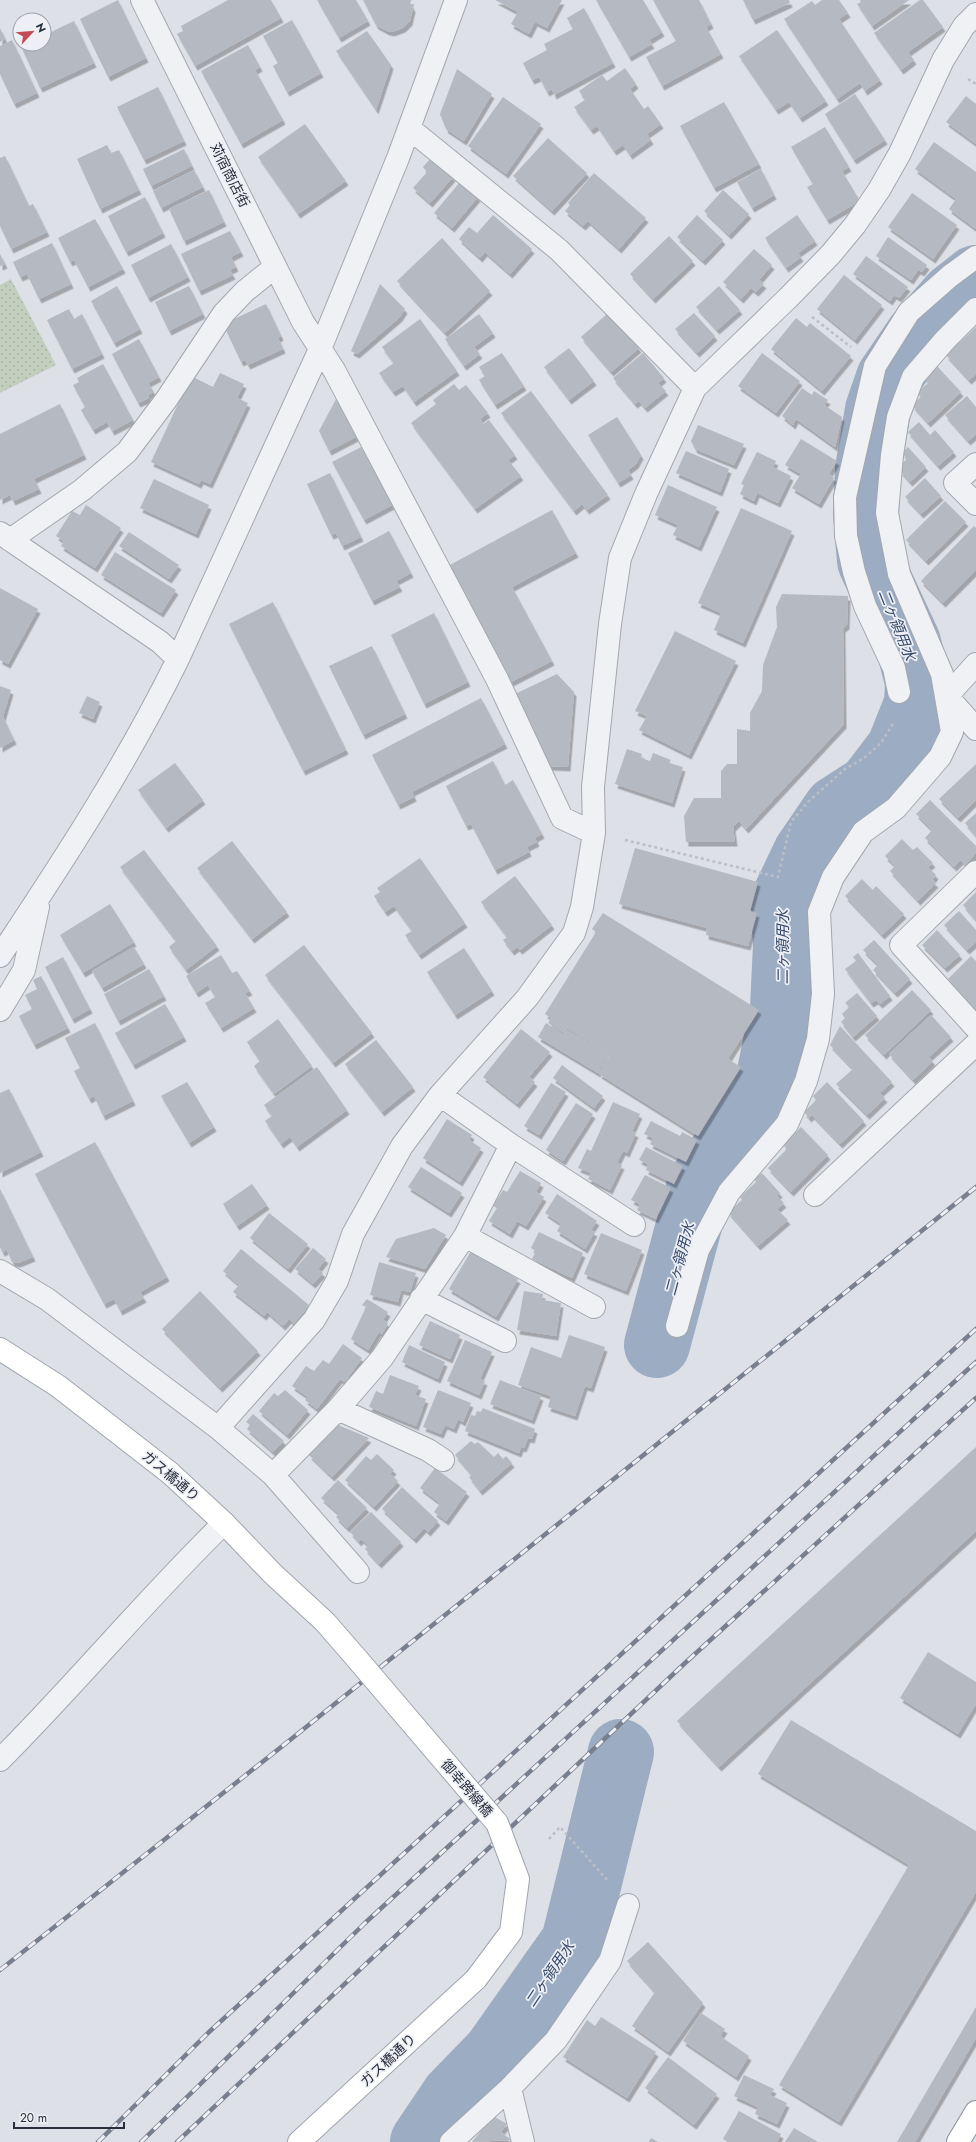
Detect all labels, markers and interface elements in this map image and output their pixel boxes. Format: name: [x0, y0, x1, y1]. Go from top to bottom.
north arrow: [12, 12, 52, 52]
text: N: [32, 20, 50, 35]
street label: 苅宿商店街: [205, 139, 255, 211]
water label: 二ヶ領用水: [873, 586, 922, 666]
water label: 二ヶ領用水: [772, 908, 794, 985]
water label: 二ヶ領用水: [660, 1218, 701, 1298]
street label: ガス橋通り: [138, 1446, 204, 1506]
street label: 御幸跨線橋: [436, 1755, 498, 1821]
water label: 二ヶ領用水: [520, 1935, 581, 2011]
street label: ガス橋通り: [356, 2029, 420, 2091]
scale bar: [14, 2104, 124, 2130]
text: 20 m: [20, 2109, 47, 2127]

